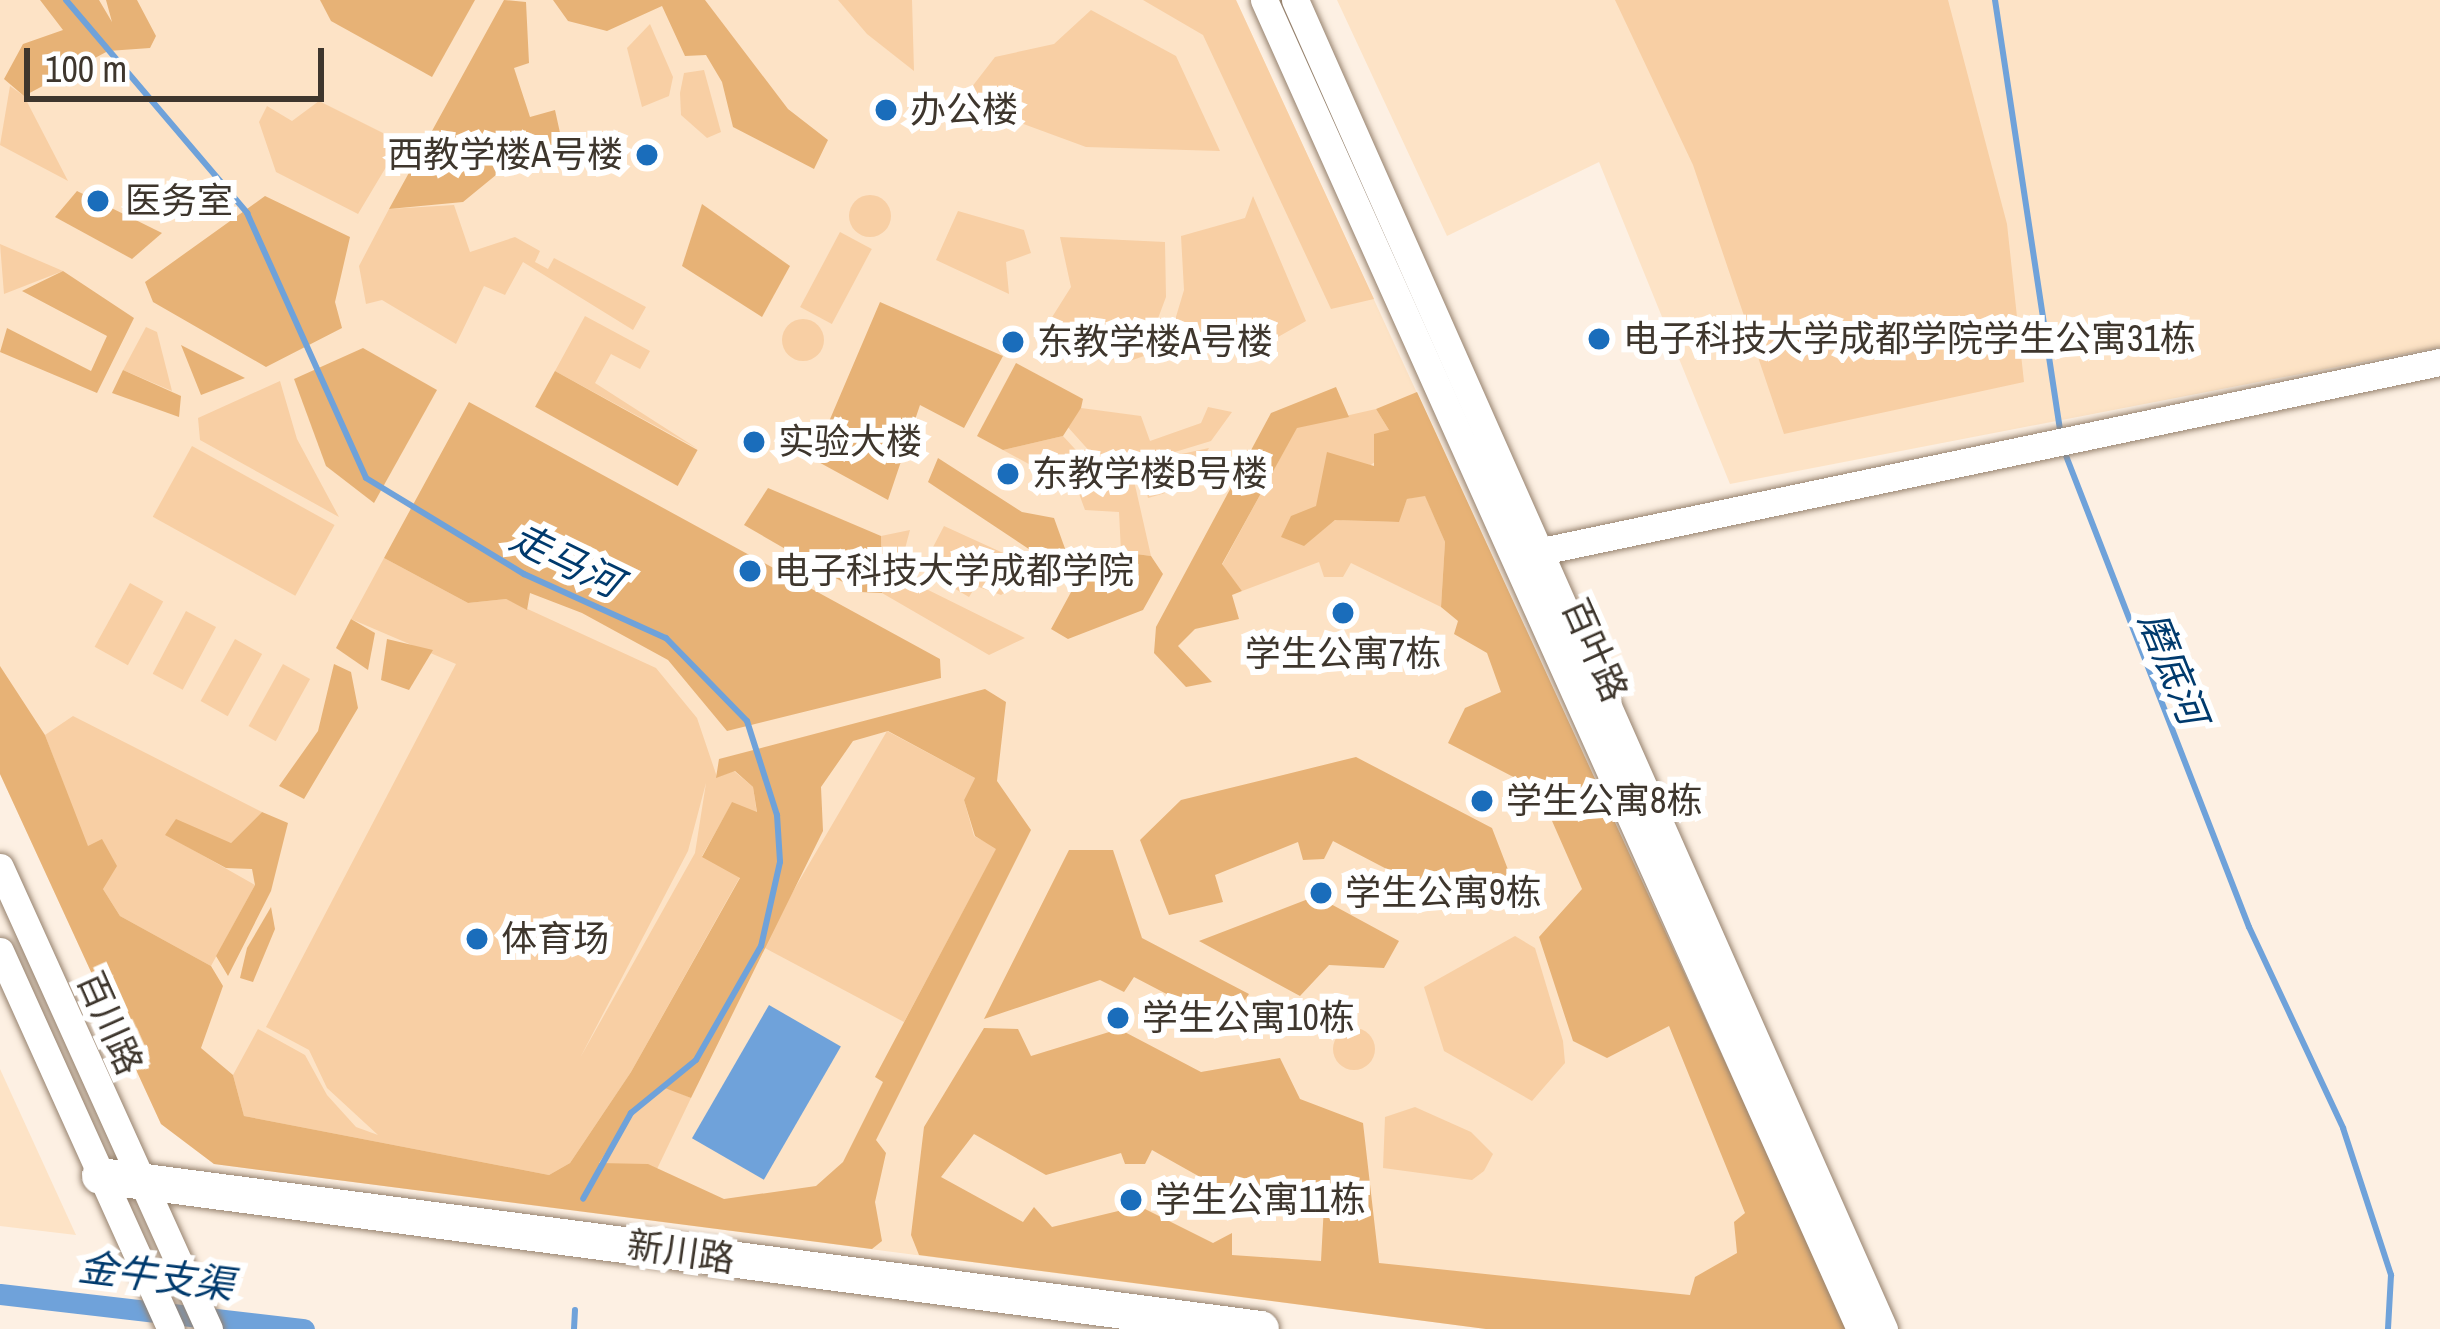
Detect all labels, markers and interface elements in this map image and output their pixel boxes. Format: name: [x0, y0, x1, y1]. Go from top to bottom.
scale bar: [30, 24, 330, 98]
text: 100 m: [45, 45, 127, 93]
place label: 办公楼: [910, 88, 1018, 132]
marker: 办公楼: [873, 97, 899, 123]
place label: 西教学楼A号楼: [387, 133, 623, 177]
marker: 西教学楼A号楼: [634, 142, 660, 168]
place label: 医务室: [125, 179, 233, 223]
marker: 医务室: [82, 185, 114, 217]
place label: 电子科技大学成都学院学生公寓31栋: [1623, 317, 2196, 361]
place label: 东教学楼A号楼: [1037, 320, 1273, 364]
marker: 电子科技大学成都学院学生公寓31栋: [1586, 326, 1612, 352]
marker: 东教学楼A号楼: [1000, 329, 1026, 355]
place label: 实验大楼: [778, 420, 922, 464]
marker: 实验大楼: [741, 429, 767, 455]
place label: 东教学楼B号楼: [1032, 452, 1268, 496]
marker: 东教学楼B号楼: [995, 461, 1021, 487]
water label: 走马河: [503, 513, 629, 607]
place label: 电子科技大学成都学院: [774, 549, 1134, 593]
marker: 电子科技大学成都学院: [737, 558, 763, 584]
street label: 百叶路: [1553, 592, 1637, 708]
marker: 学生公寓7栋: [1330, 600, 1356, 626]
water label: 磨底河: [2129, 605, 2217, 731]
place label: 学生公寓7栋: [1245, 632, 1441, 676]
place label: 学生公寓8栋: [1506, 779, 1702, 823]
marker: 学生公寓8栋: [1469, 788, 1495, 814]
place label: 学生公寓9栋: [1345, 871, 1541, 915]
marker: 学生公寓9栋: [1308, 880, 1334, 906]
place label: 体育场: [501, 917, 609, 961]
marker: 体育场: [464, 926, 490, 952]
street label: 百川路: [68, 965, 152, 1081]
place label: 学生公寓10栋: [1142, 996, 1355, 1040]
marker: 学生公寓10栋: [1105, 1005, 1131, 1031]
place label: 学生公寓11栋: [1155, 1178, 1366, 1222]
marker: 学生公寓11栋: [1118, 1187, 1144, 1213]
street label: 新川路: [625, 1223, 737, 1281]
water label: 金牛支渠: [76, 1243, 236, 1309]

